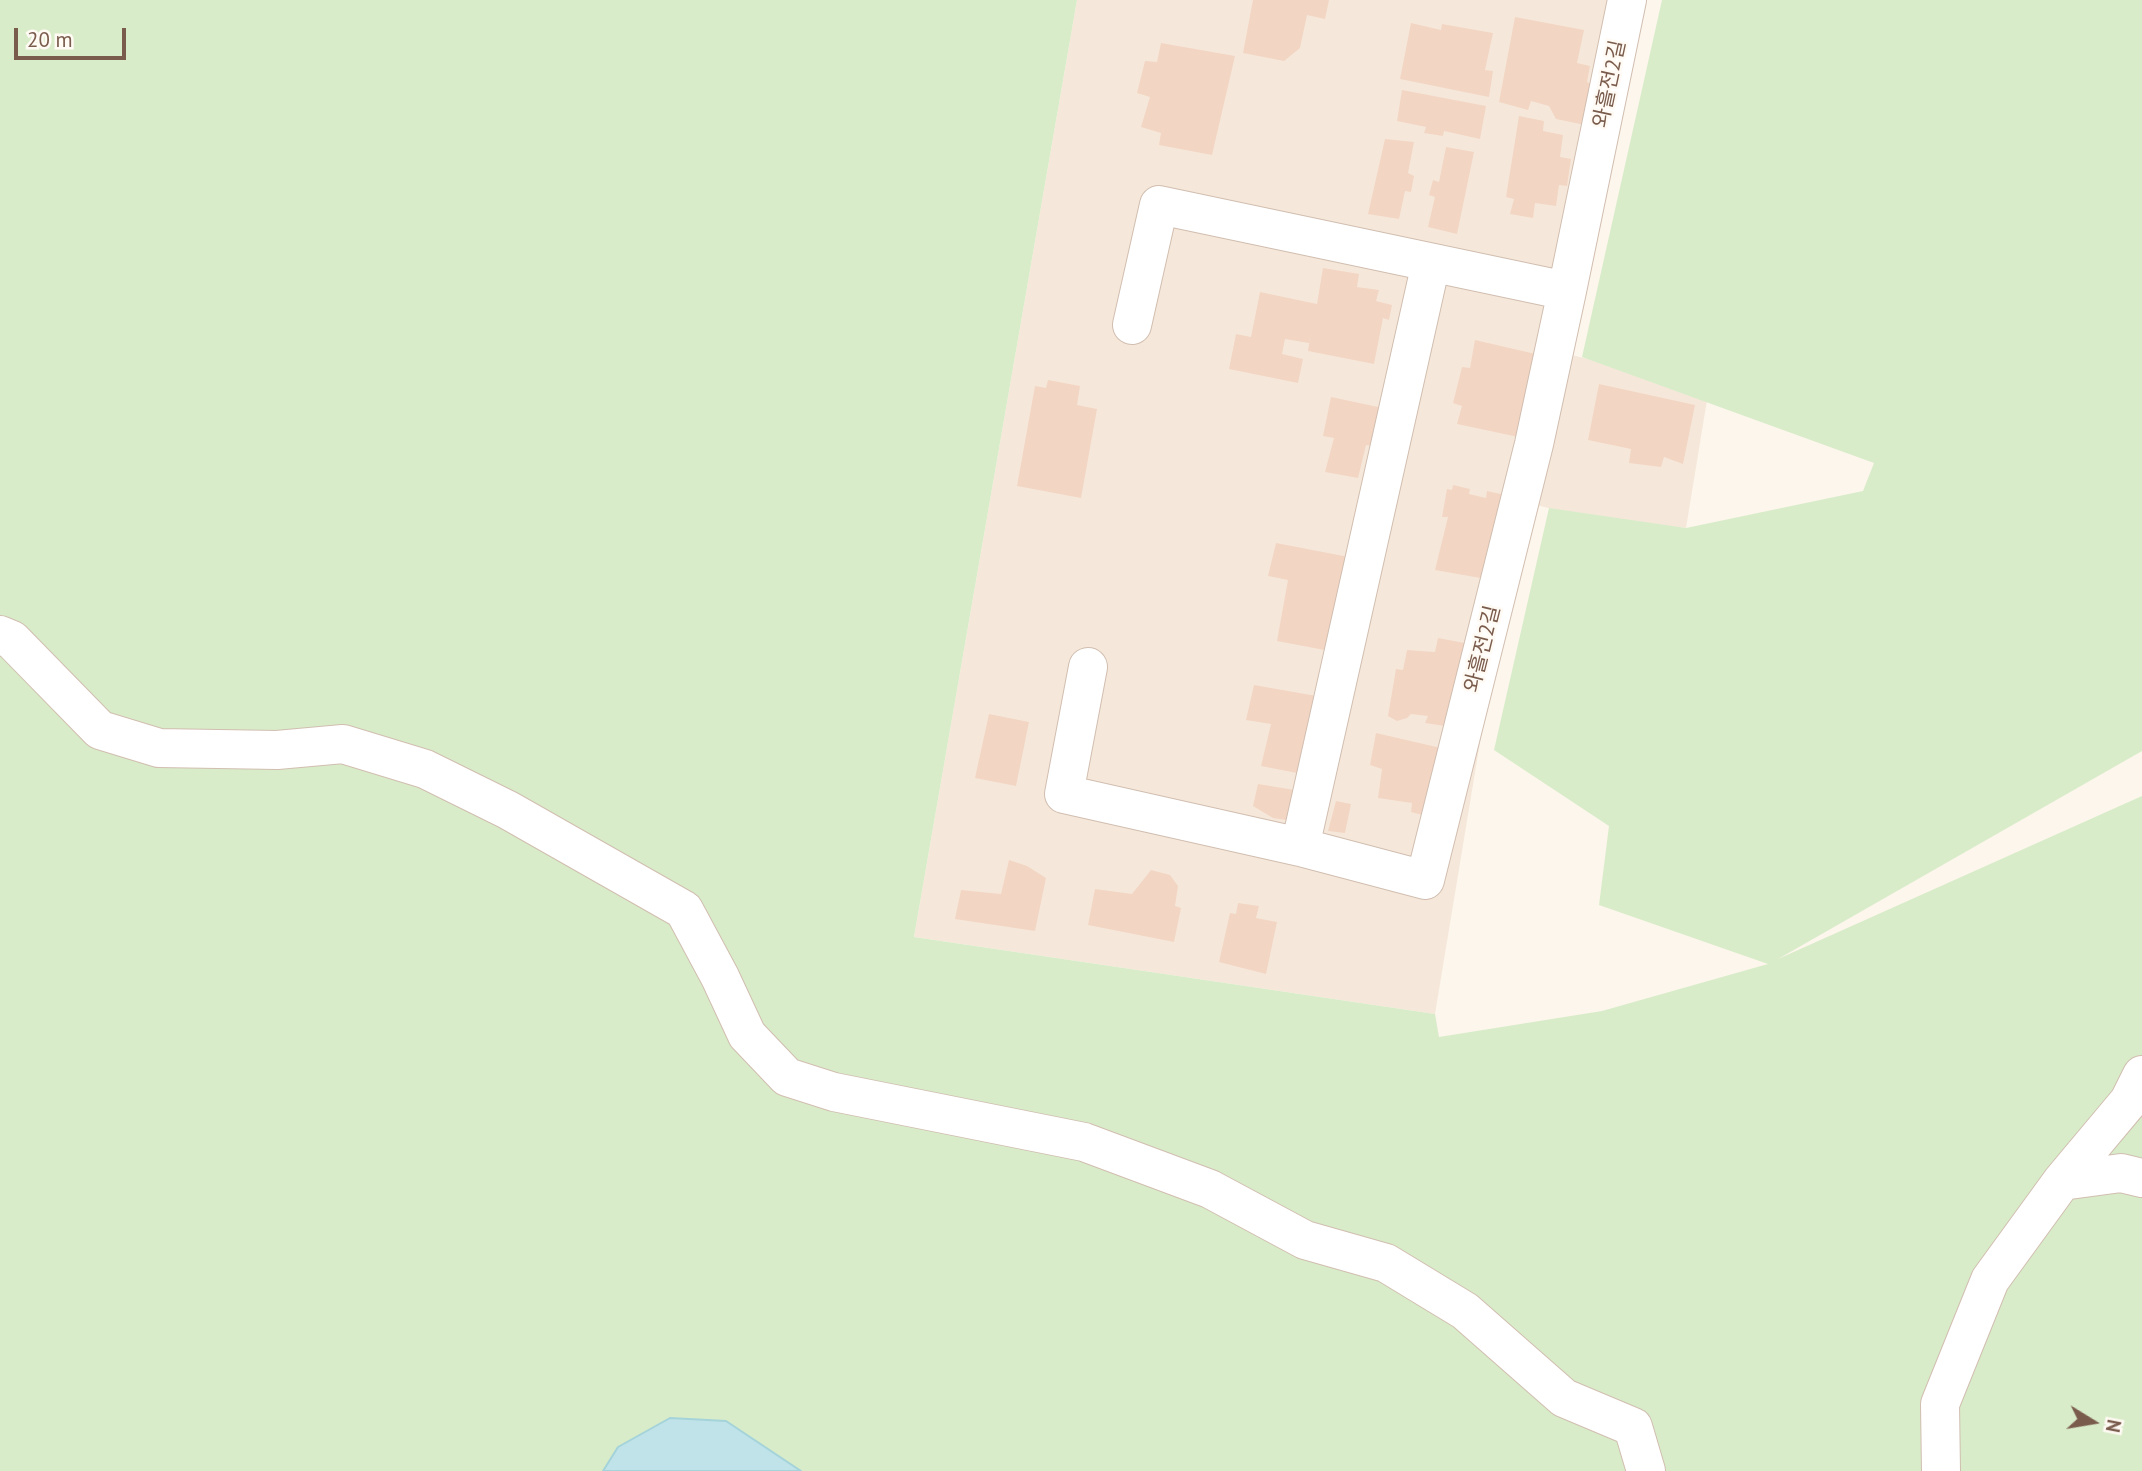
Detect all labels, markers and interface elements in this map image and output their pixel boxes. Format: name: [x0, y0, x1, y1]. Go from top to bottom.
scale bar: [18, 14, 130, 58]
text: 20 m: [27, 26, 73, 53]
street label: 와흘전2길: [1588, 38, 1632, 130]
street label: 와흘전2길: [1460, 603, 1506, 695]
north arrow: [2058, 1387, 2128, 1457]
text: N: [2101, 1418, 2127, 1434]

